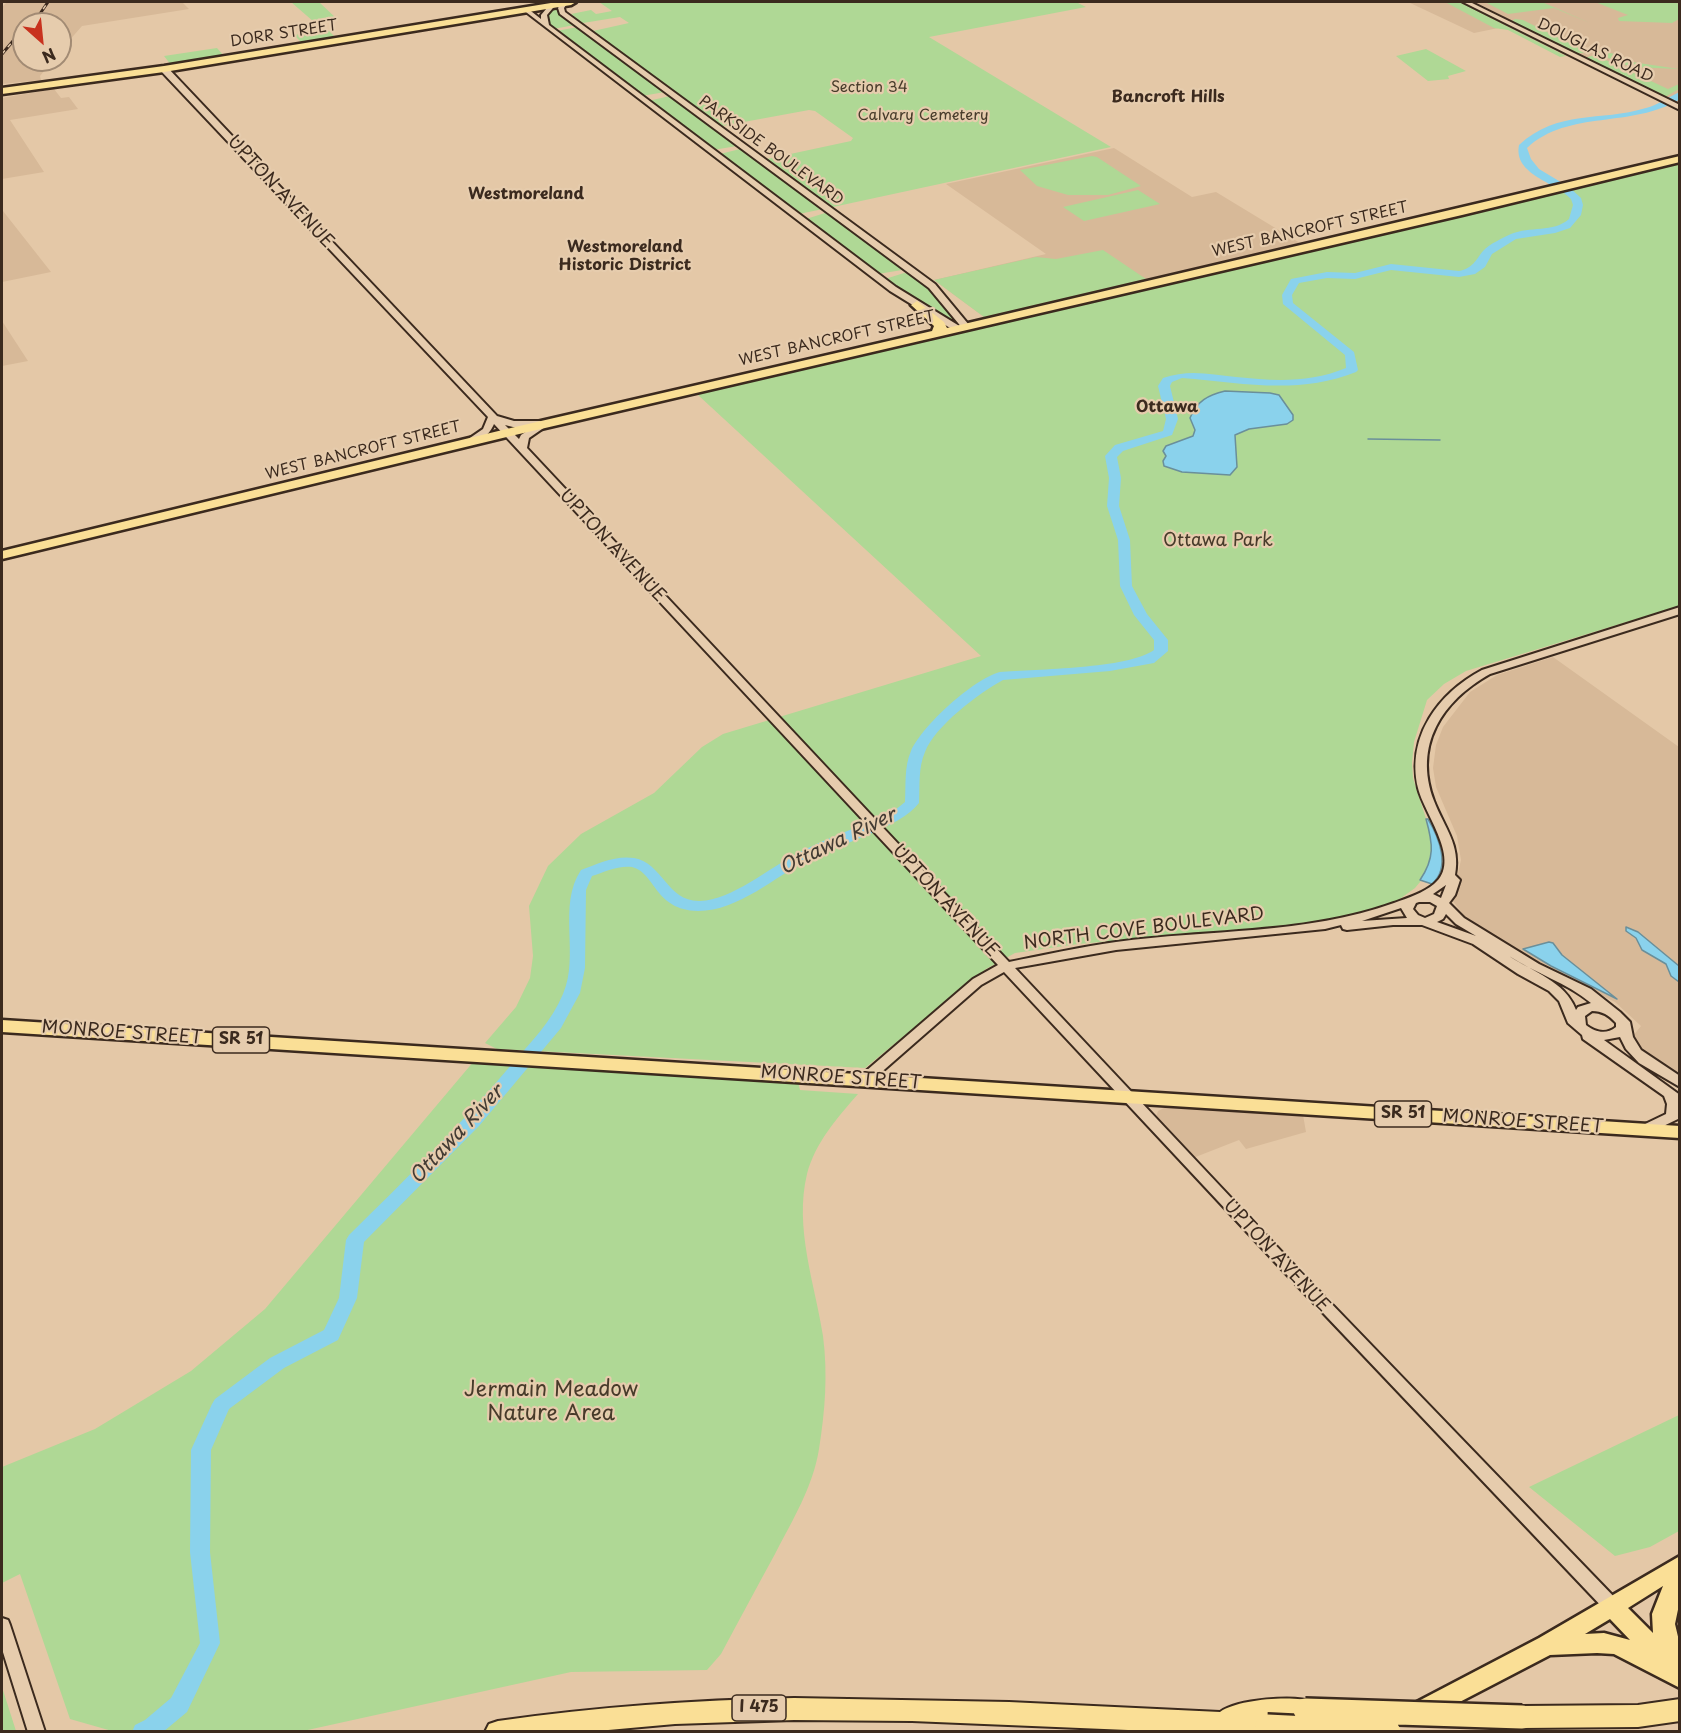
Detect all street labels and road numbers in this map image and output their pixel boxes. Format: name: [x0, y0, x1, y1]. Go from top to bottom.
street label: DOUGLAS ROAD: [1534, 15, 1656, 87]
street label: DORR STREET: [229, 17, 339, 51]
street label: PARKSIDE BOULEVARD: [695, 92, 847, 210]
street label: UPTON AVENUE: [222, 131, 338, 253]
street label: WEST BANCROFT STREET: [1210, 199, 1410, 261]
street label: WEST BANCROFT STREET: [737, 308, 937, 370]
street label: WEST BANCROFT STREET: [263, 418, 463, 484]
street label: UPTON AVENUE: [554, 485, 670, 607]
street label: UPTON AVENUE: [887, 840, 1003, 962]
street label: NORTH COVE BOULEVARD: [1022, 904, 1266, 954]
street label: MONROE STREET: [41, 1017, 203, 1049]
road number: SR 51: [212, 1027, 270, 1053]
street label: MONROE STREET: [760, 1062, 922, 1094]
road number: SR 51: [1374, 1101, 1432, 1127]
street label: MONROE STREET: [1442, 1106, 1604, 1138]
street label: UPTON AVENUE: [1218, 1195, 1334, 1317]
road number: I 475: [732, 1695, 786, 1721]

